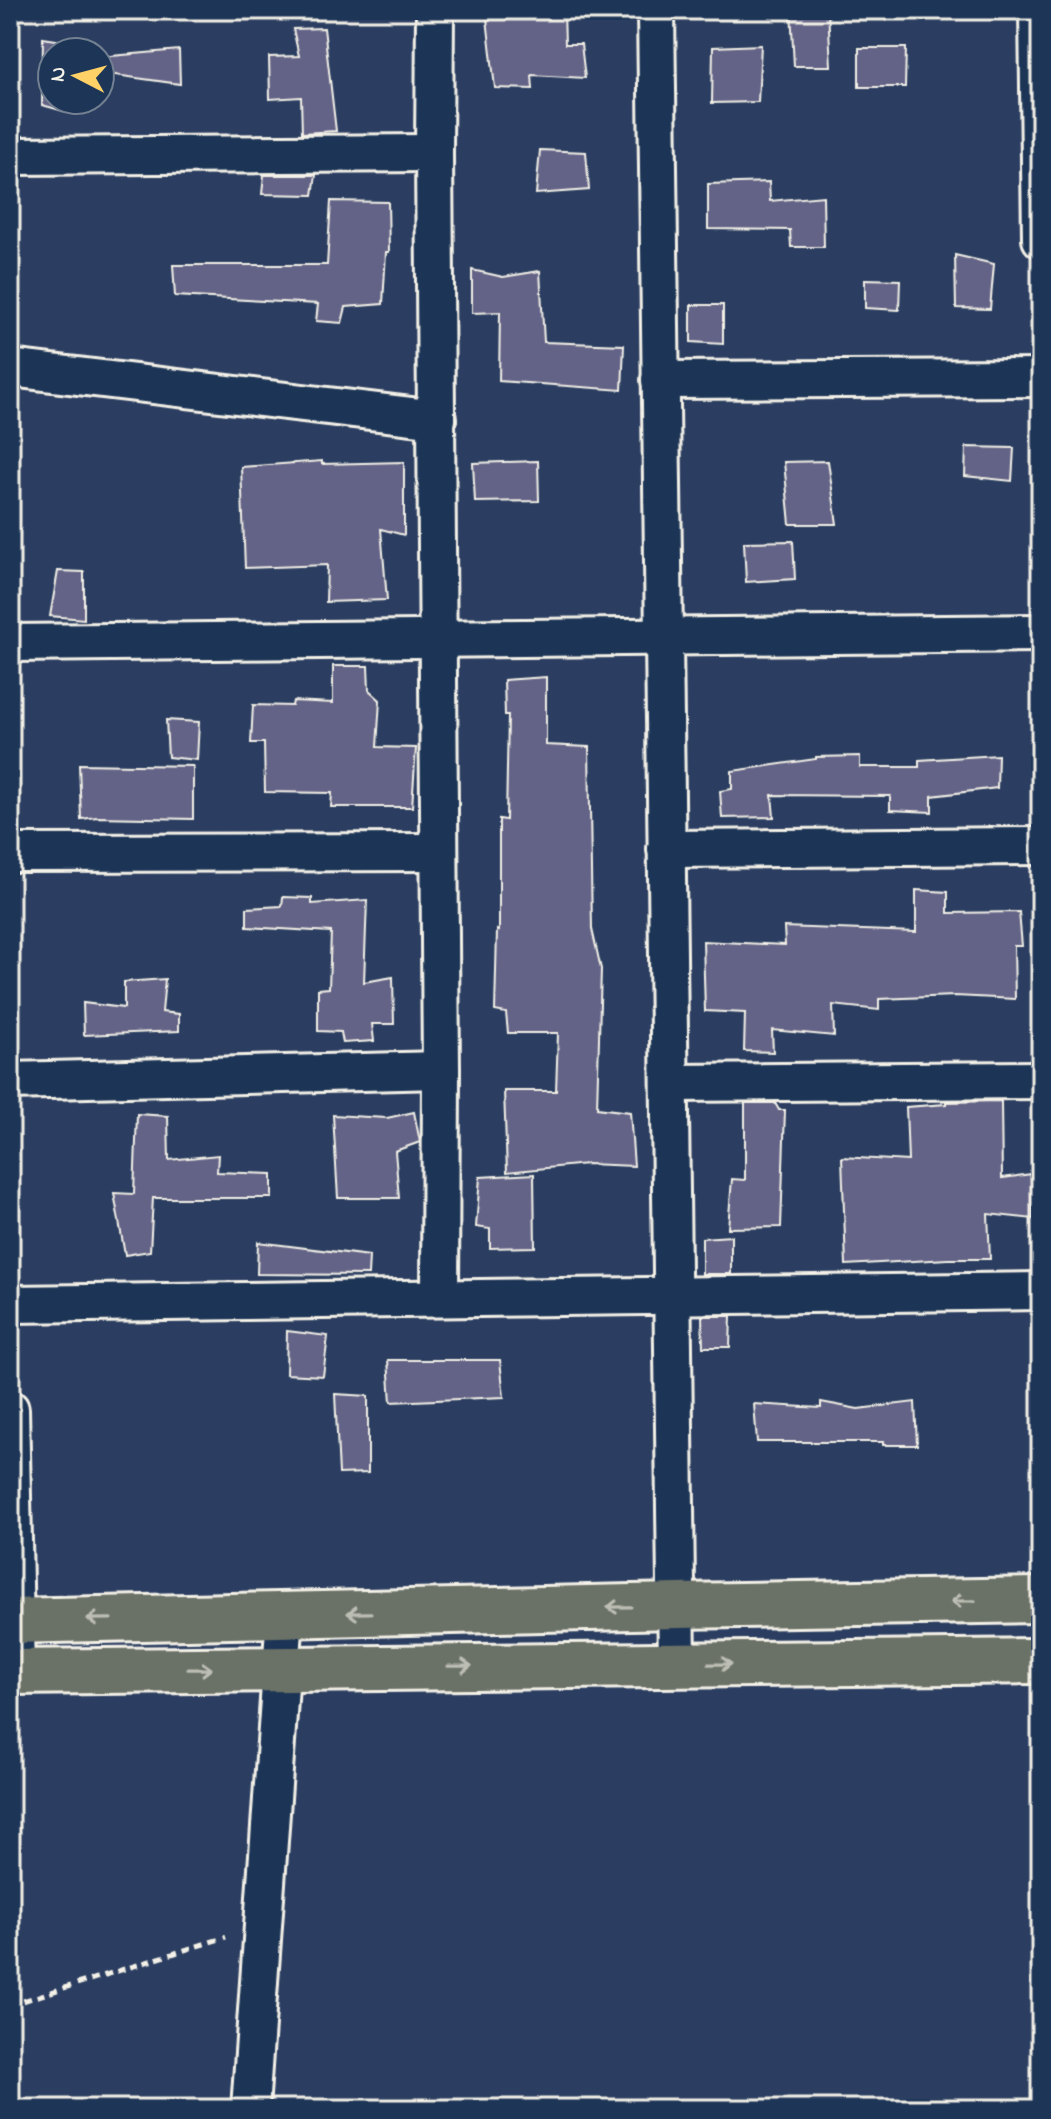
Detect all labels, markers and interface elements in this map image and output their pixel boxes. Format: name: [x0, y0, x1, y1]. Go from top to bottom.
north arrow: [36, 36, 116, 116]
text: N: [42, 65, 76, 83]
one-way arrow: [950, 1593, 977, 1609]
one-way arrow: [606, 1599, 633, 1615]
one-way arrow: [346, 1605, 373, 1621]
one-way arrow: [86, 1611, 113, 1627]
one-way arrow: [706, 1656, 733, 1672]
one-way arrow: [446, 1658, 473, 1674]
one-way arrow: [186, 1661, 213, 1677]

